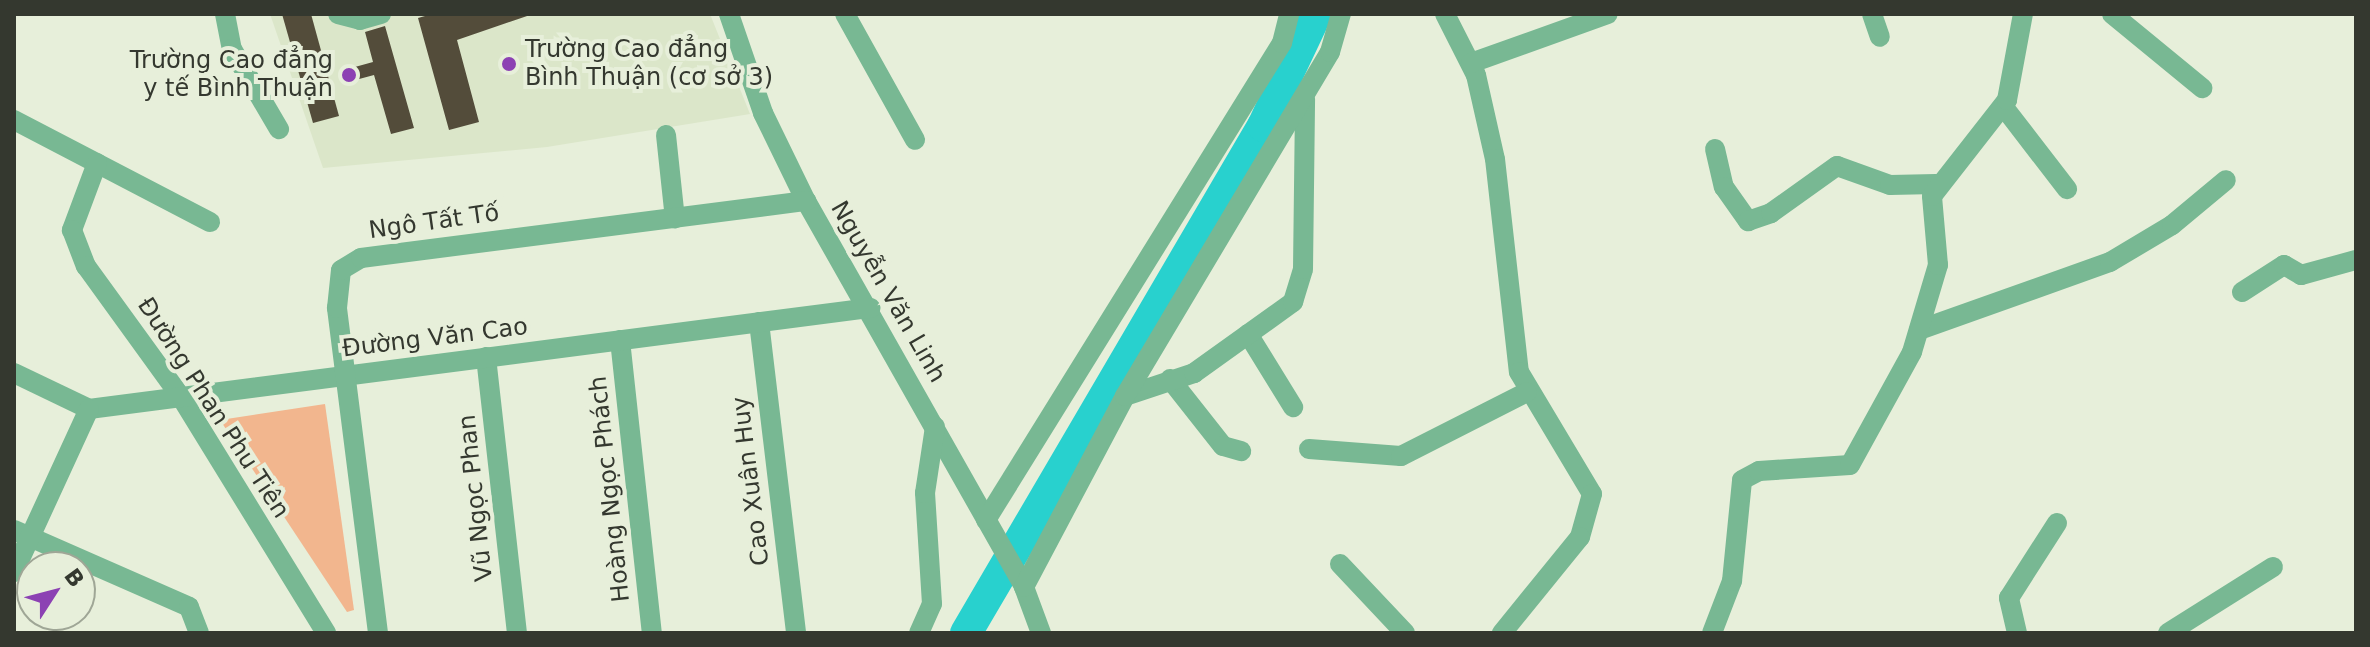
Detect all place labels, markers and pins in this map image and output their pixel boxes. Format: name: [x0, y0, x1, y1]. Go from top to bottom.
place label: Trường Cao đẳng Bình Thuận (cơ sở 3): [525, 36, 773, 92]
place label: Trường Cao đẳng y tế Bình Thuận: [130, 47, 333, 103]
marker: Trường Cao đẳng Bình Thuận (cơ sở 3): [500, 55, 518, 73]
marker: Trường Cao đẳng y tế Bình Thuận: [340, 66, 358, 84]

